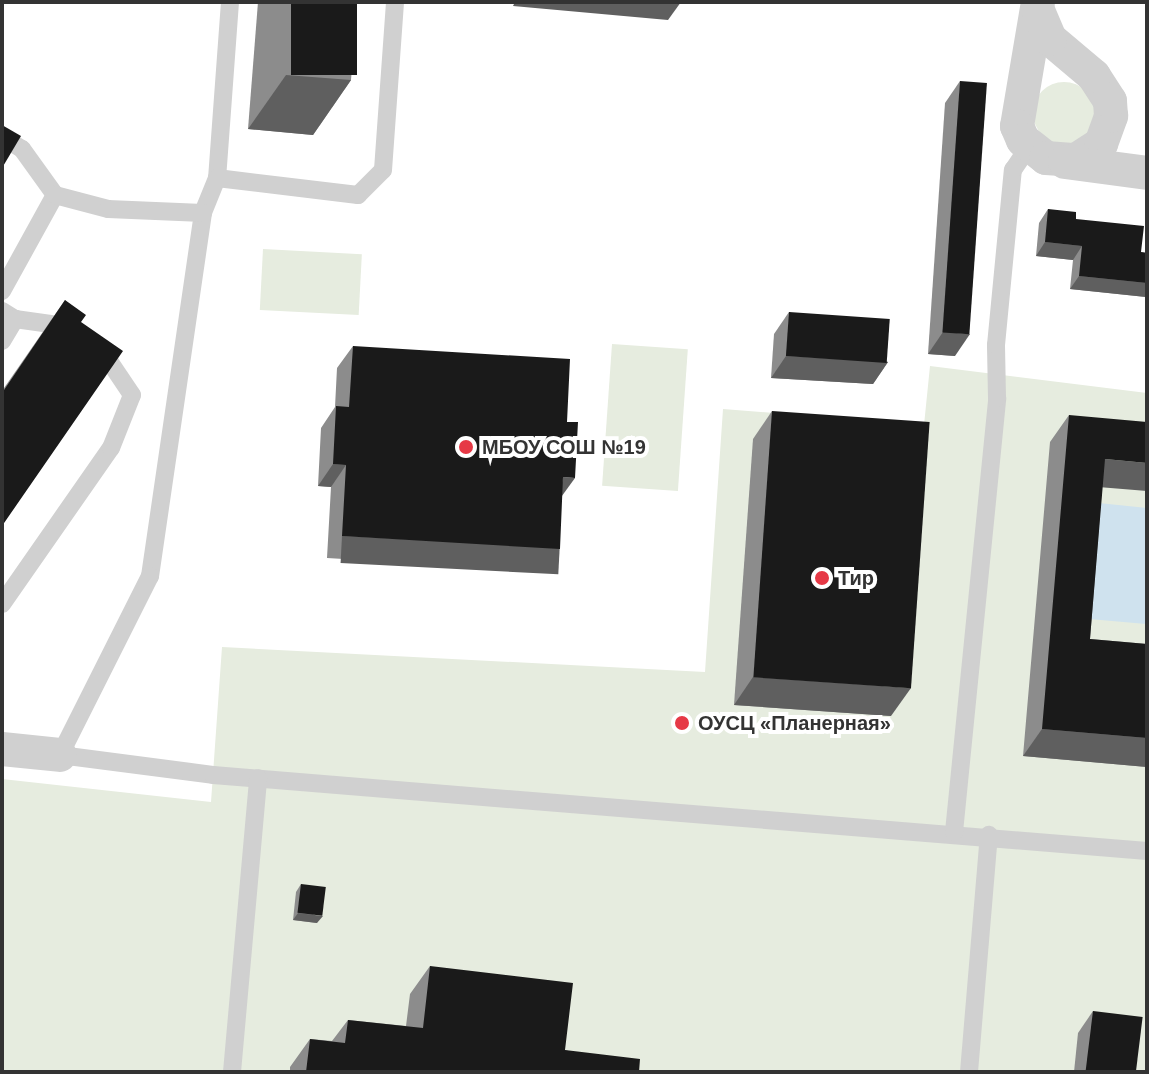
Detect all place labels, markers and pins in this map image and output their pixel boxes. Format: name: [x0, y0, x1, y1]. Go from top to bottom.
place label: МБОУ СОШ №19: [482, 435, 646, 459]
marker: МБОУ СОШ №19: [457, 438, 475, 456]
place label: Тир: [838, 566, 874, 590]
marker: Тир: [813, 569, 831, 587]
place label: ОУСЦ «Планерная»: [698, 711, 891, 735]
marker: ОУСЦ «Планерная»: [673, 714, 691, 732]

